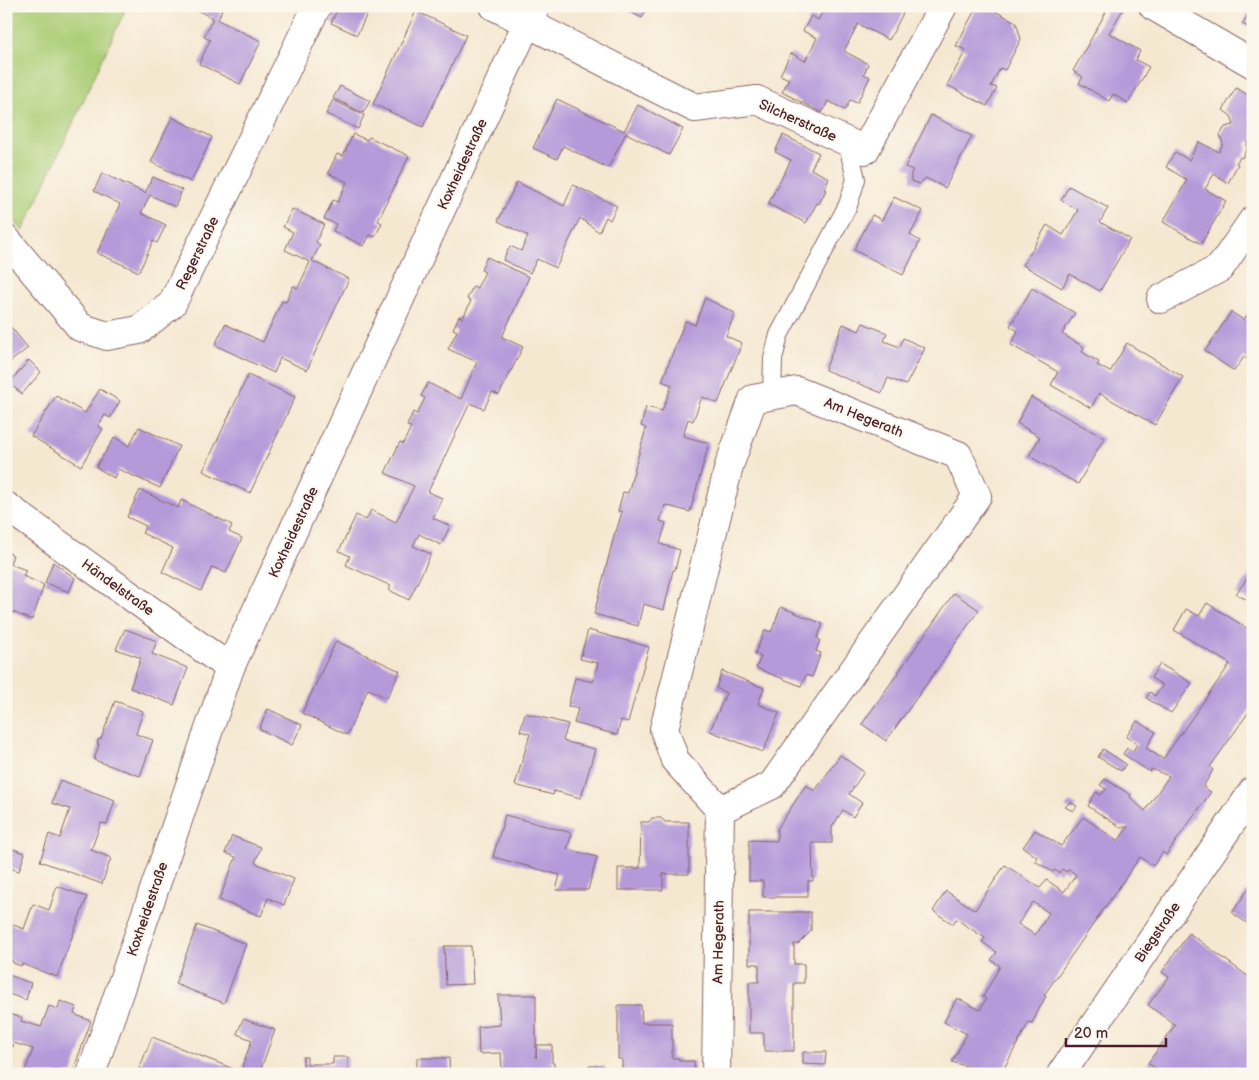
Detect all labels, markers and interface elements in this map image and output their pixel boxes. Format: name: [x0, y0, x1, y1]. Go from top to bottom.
street label: Silcherstraße: [756, 96, 839, 145]
street label: Koxheidestraße: [434, 116, 491, 212]
street label: Regerstraße: [172, 214, 223, 293]
street label: Am Hegerath: [822, 394, 906, 441]
street label: Koxheidestraße: [265, 484, 322, 580]
street label: Händelstraße: [78, 555, 157, 619]
street label: Koxheidestraße: [123, 860, 172, 959]
street label: Biegstraße: [1131, 899, 1184, 966]
street label: Am Hegerath: [709, 900, 728, 984]
scale bar: [1066, 1015, 1166, 1047]
text: 20 m: [1074, 1024, 1108, 1043]

